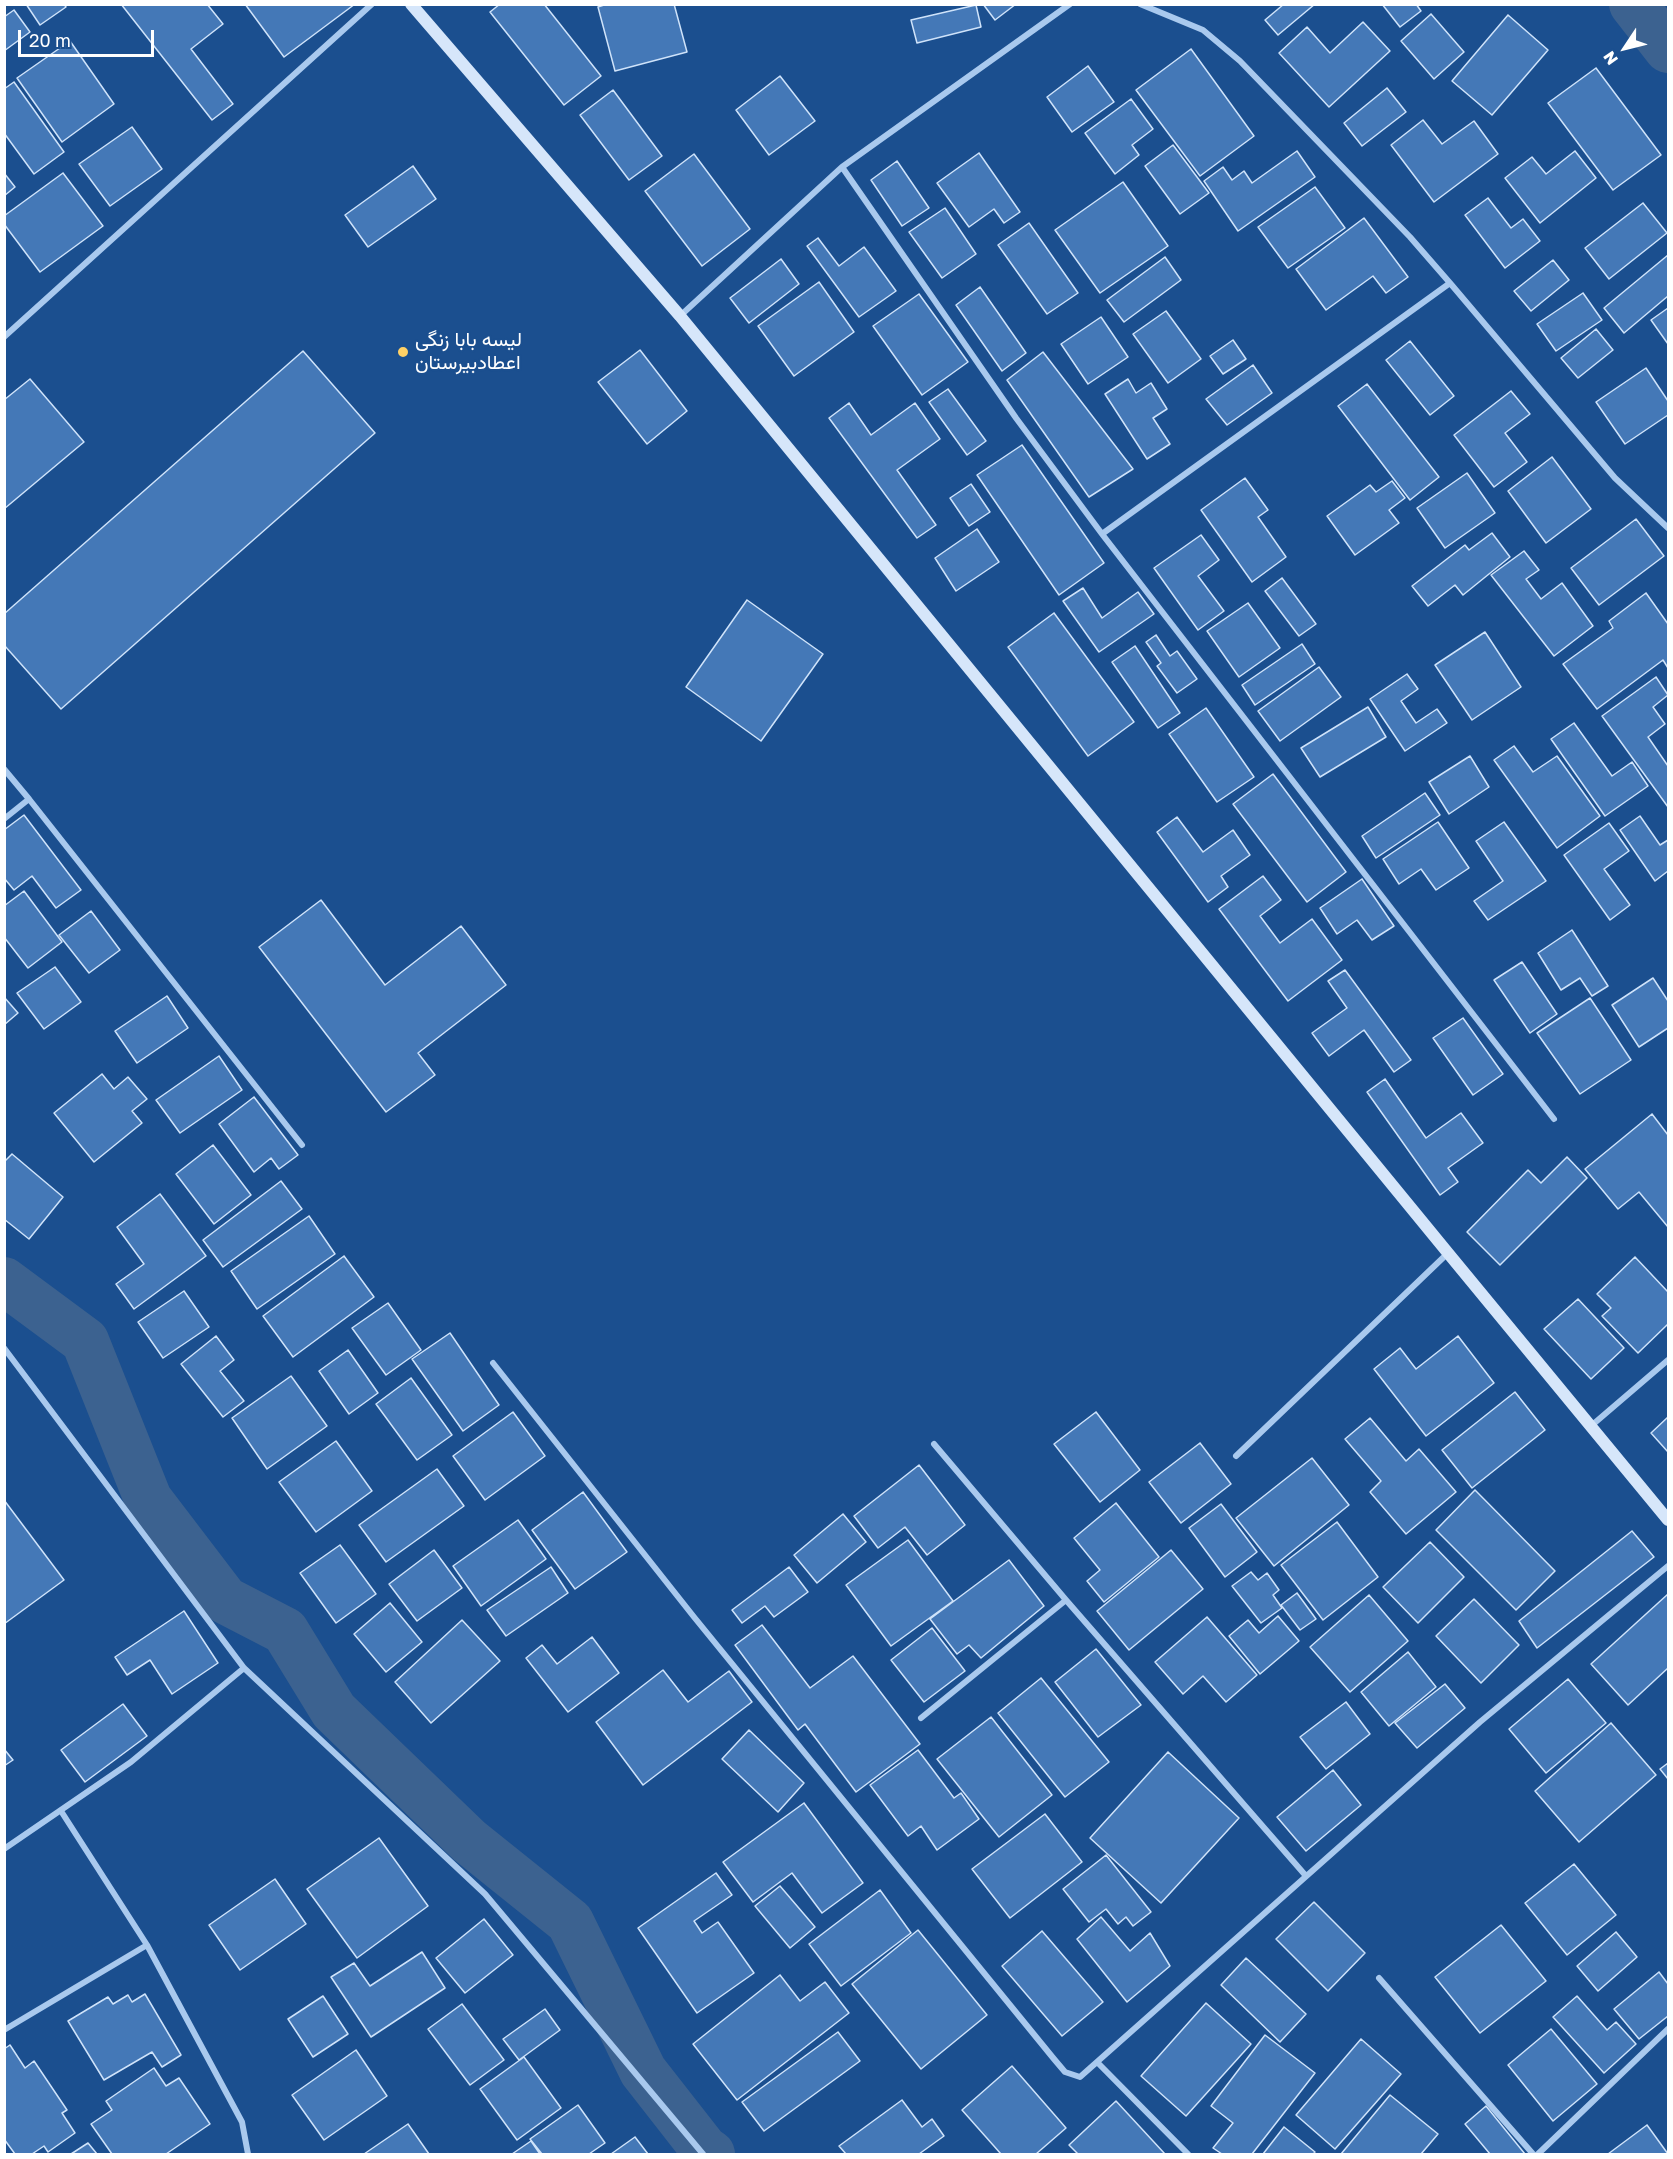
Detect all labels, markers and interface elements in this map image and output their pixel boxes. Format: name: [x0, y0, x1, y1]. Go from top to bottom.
scale bar: [21, 18, 158, 56]
north arrow: [1595, 18, 1655, 78]
text: 20 m: [29, 29, 71, 51]
text: N: [1599, 48, 1622, 69]
place label: لیسه بابا زنگی اعطادبیرستان: [415, 328, 522, 375]
marker: لیسه بابا زنگی اعطادبیرستان: [396, 345, 410, 359]

